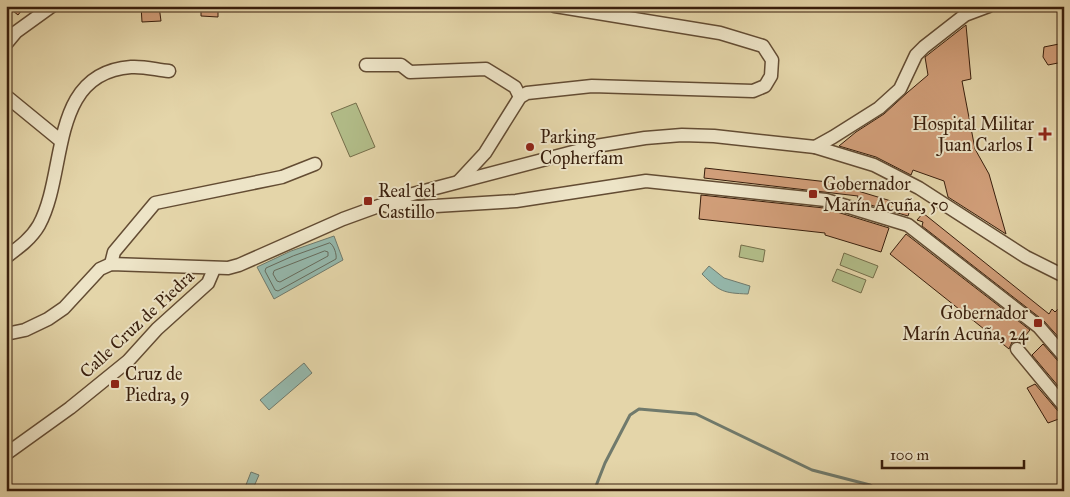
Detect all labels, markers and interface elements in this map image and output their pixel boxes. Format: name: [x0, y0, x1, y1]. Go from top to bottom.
place label: Hospital Militar Juan Carlos I: [912, 113, 1034, 157]
place label: Parking Copherfam: [540, 126, 623, 169]
marker: Hospital Militar Juan Carlos I: [1038, 127, 1052, 141]
marker: Parking Copherfam: [524, 141, 536, 153]
place label: Gobernador Marín Acuña, 50: [823, 173, 949, 216]
place label: Real del Castillo: [378, 180, 436, 223]
marker: Gobernador Marín Acuña, 50: [807, 188, 819, 200]
marker: Real del Castillo: [362, 195, 374, 207]
street label: Calle Cruz de Piedra: [75, 265, 199, 383]
place label: Gobernador Marín Acuña, 24: [902, 302, 1029, 345]
marker: Gobernador Marín Acuña, 24: [1032, 317, 1044, 329]
place label: Cruz de Piedra, 9: [125, 363, 190, 406]
marker: Cruz de Piedra, 9: [109, 378, 121, 390]
scale bar: [882, 437, 1025, 469]
text: 100 m: [890, 446, 930, 464]

